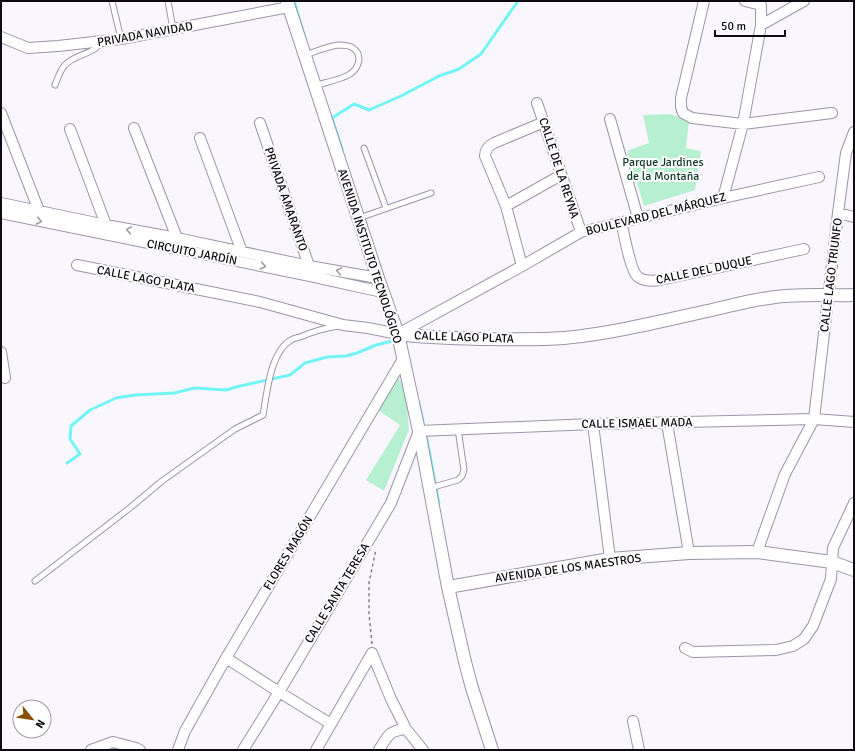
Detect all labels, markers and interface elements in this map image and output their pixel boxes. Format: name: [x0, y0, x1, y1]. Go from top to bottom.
scale bar: [715, 12, 785, 38]
street label: PRIVADA NAVIDAD: [96, 19, 194, 50]
text: 50 m: [721, 19, 746, 34]
street label: CALLE DE LA REYNA: [535, 116, 582, 221]
street label: PRIVADA AMARANTO: [261, 145, 310, 253]
park label: Parque Jardines de la Montaña: [622, 155, 704, 184]
street label: AVENIDA INSTITUTO TECNOLÓGICO: [334, 167, 405, 346]
street label: BOULEVARD DEL MÁRQUEZ: [584, 190, 728, 239]
one-way arrow: [36, 216, 42, 225]
street label: CALLE LAGO TRIUNFO: [817, 217, 846, 333]
one-way arrow: [126, 226, 133, 234]
street label: CIRCUITO JARDÍN: [145, 236, 238, 269]
street label: CALLE DEL DUQUE: [655, 253, 754, 288]
one-way arrow: [260, 262, 266, 270]
street label: CALLE LAGO PLATA: [95, 263, 197, 297]
one-way arrow: [336, 268, 342, 276]
street label: CALLE LAGO PLATA: [414, 328, 515, 347]
street label: CALLE ISMAEL MADA: [581, 415, 693, 432]
street label: FLORES MAGÓN: [260, 513, 317, 593]
street label: CALLE SANTA TERESA: [302, 540, 374, 646]
street label: AVENIDA DE LOS MAESTROS: [494, 551, 643, 586]
north arrow: [12, 699, 52, 739]
text: N: [33, 717, 48, 730]

